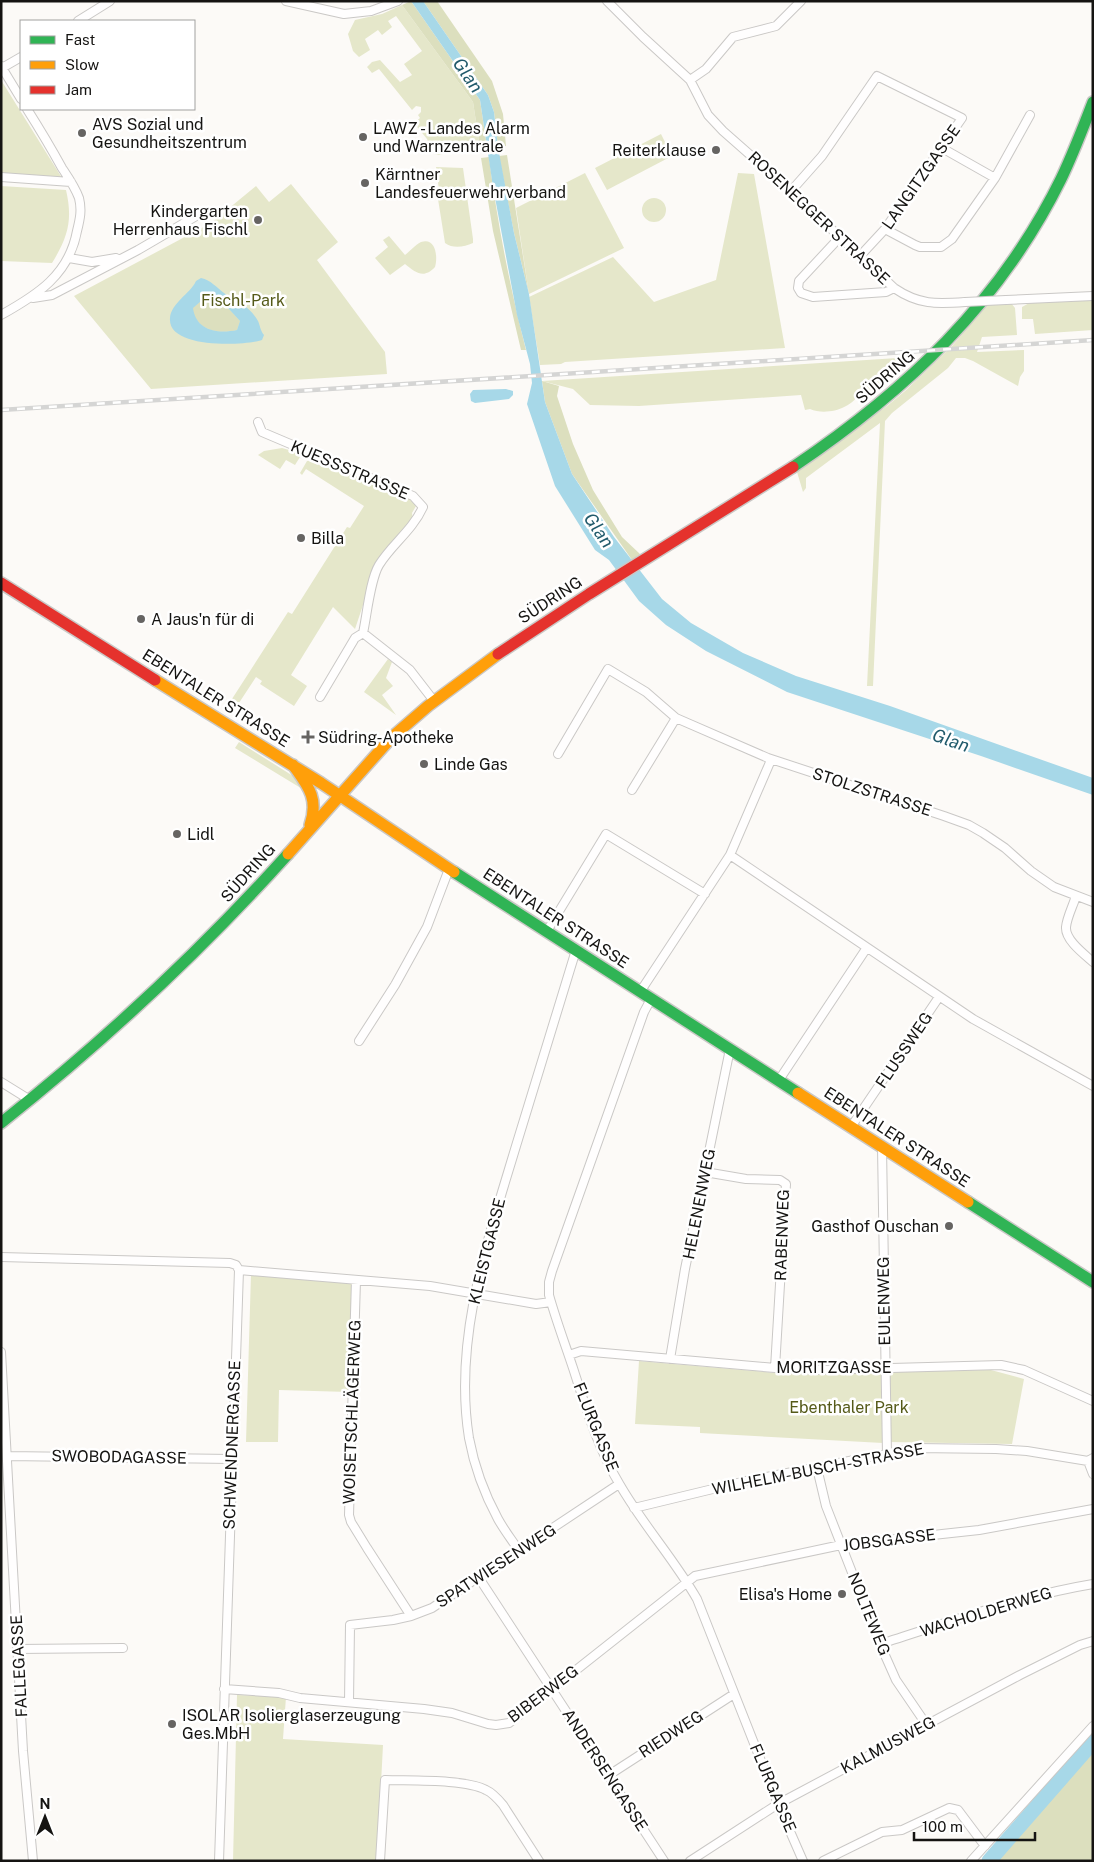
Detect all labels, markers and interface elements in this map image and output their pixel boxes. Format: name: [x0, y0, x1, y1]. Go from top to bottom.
legend: [20, 20, 195, 110]
text: Fast: [65, 31, 95, 48]
water label: Glan: [449, 54, 487, 96]
text: Slow: [65, 56, 100, 73]
text: Jam: [65, 81, 92, 98]
place label: AVS Sozial und Gesundheitszentrum: [92, 115, 247, 152]
place label: LAWZ - Landes Alarm und Warnzentrale: [373, 119, 530, 156]
street label: LANGITZGASSE: [878, 121, 964, 233]
marker: AVS Sozial und Gesundheitszentrum: [76, 127, 88, 139]
marker: LAWZ - Landes Alarm und Warnzentrale: [357, 131, 369, 143]
place label: Reiterklause: [612, 141, 706, 160]
marker: Reiterklause: [710, 144, 722, 156]
street label: ROSENEGGER STRASSE: [744, 147, 894, 289]
place label: Kärntner Landesfeuerwehrverband: [375, 165, 566, 202]
marker: Kärntner Landesfeuerwehrverband: [359, 177, 371, 189]
place label: Kindergarten Herrenhaus Fischl: [113, 202, 248, 239]
marker: Kindergarten Herrenhaus Fischl: [252, 214, 264, 226]
park label: Fischl-Park: [201, 291, 285, 310]
street label: SÜDRING: [851, 345, 918, 408]
street label: KUESSSTRASSE: [288, 436, 412, 504]
water label: Glan: [580, 509, 618, 551]
place label: Billa: [311, 529, 344, 548]
marker: Billa: [295, 532, 307, 544]
street label: SÜDRING: [514, 572, 585, 628]
place label: A Jaus'n für di: [151, 610, 254, 629]
marker: A Jaus'n für di: [135, 613, 147, 625]
street label: EBENTALER STRASSE: [139, 645, 293, 751]
water label: Glan: [930, 724, 972, 756]
place label: Südring-Apotheke: [318, 728, 454, 747]
marker: Südring-Apotheke: [302, 731, 314, 743]
place label: Linde Gas: [434, 755, 508, 774]
marker: Linde Gas: [418, 758, 430, 770]
street label: STOLZSTRASSE: [810, 764, 934, 820]
place label: Lidl: [187, 825, 215, 844]
marker: Lidl: [171, 828, 183, 840]
street label: SÜDRING: [216, 839, 279, 906]
street label: EBENTALER STRASSE: [480, 864, 632, 972]
street label: FLUSSWEG: [872, 1008, 936, 1092]
street label: EBENTALER STRASSE: [821, 1083, 973, 1191]
street label: HELENENWEG: [679, 1147, 719, 1261]
street label: RABENWEG: [771, 1189, 793, 1281]
street label: KLEISTGASSE: [465, 1196, 509, 1306]
place label: Gasthof Ouschan: [811, 1217, 939, 1236]
marker: Gasthof Ouschan: [943, 1220, 955, 1232]
street label: EULENWEG: [874, 1256, 894, 1346]
street label: WOISETSCHLÄGERWEG: [338, 1319, 365, 1505]
street label: MORITZGASSE: [776, 1358, 892, 1377]
street label: SCHWENDNERGASSE: [220, 1360, 244, 1530]
street label: FLURGASSE: [569, 1380, 623, 1474]
park label: Ebenthaler Park: [789, 1398, 909, 1417]
street label: WILHELM-BUSCH-STRASSE: [710, 1439, 926, 1499]
street label: SWOBODAGASSE: [51, 1446, 187, 1468]
street label: SPATWIESENWEG: [432, 1520, 560, 1612]
street label: JOBSGASSE: [841, 1525, 937, 1555]
street label: NOLTEWEG: [844, 1570, 894, 1658]
street label: WACHOLDERWEG: [918, 1583, 1054, 1641]
place label: Elisa's Home: [739, 1585, 832, 1604]
marker: Elisa's Home: [836, 1588, 848, 1600]
street label: FALLEGASSE: [7, 1614, 31, 1718]
street label: BIBERWEG: [504, 1661, 582, 1727]
street label: ANDERSENGASSE: [558, 1705, 652, 1835]
place label: ISOLAR Isolierglaserzeugung Ges.MbH: [182, 1706, 401, 1743]
street label: RIEDWEG: [635, 1706, 707, 1762]
street label: KALMUSWEG: [837, 1712, 939, 1778]
marker: ISOLAR Isolierglaserzeugung Ges.MbH: [166, 1718, 178, 1730]
street label: FLURGASSE: [746, 1741, 800, 1835]
north arrow: [20, 1792, 70, 1842]
text: N: [40, 1796, 50, 1812]
scale bar: [914, 1810, 1035, 1842]
text: 100 m: [922, 1818, 963, 1835]

